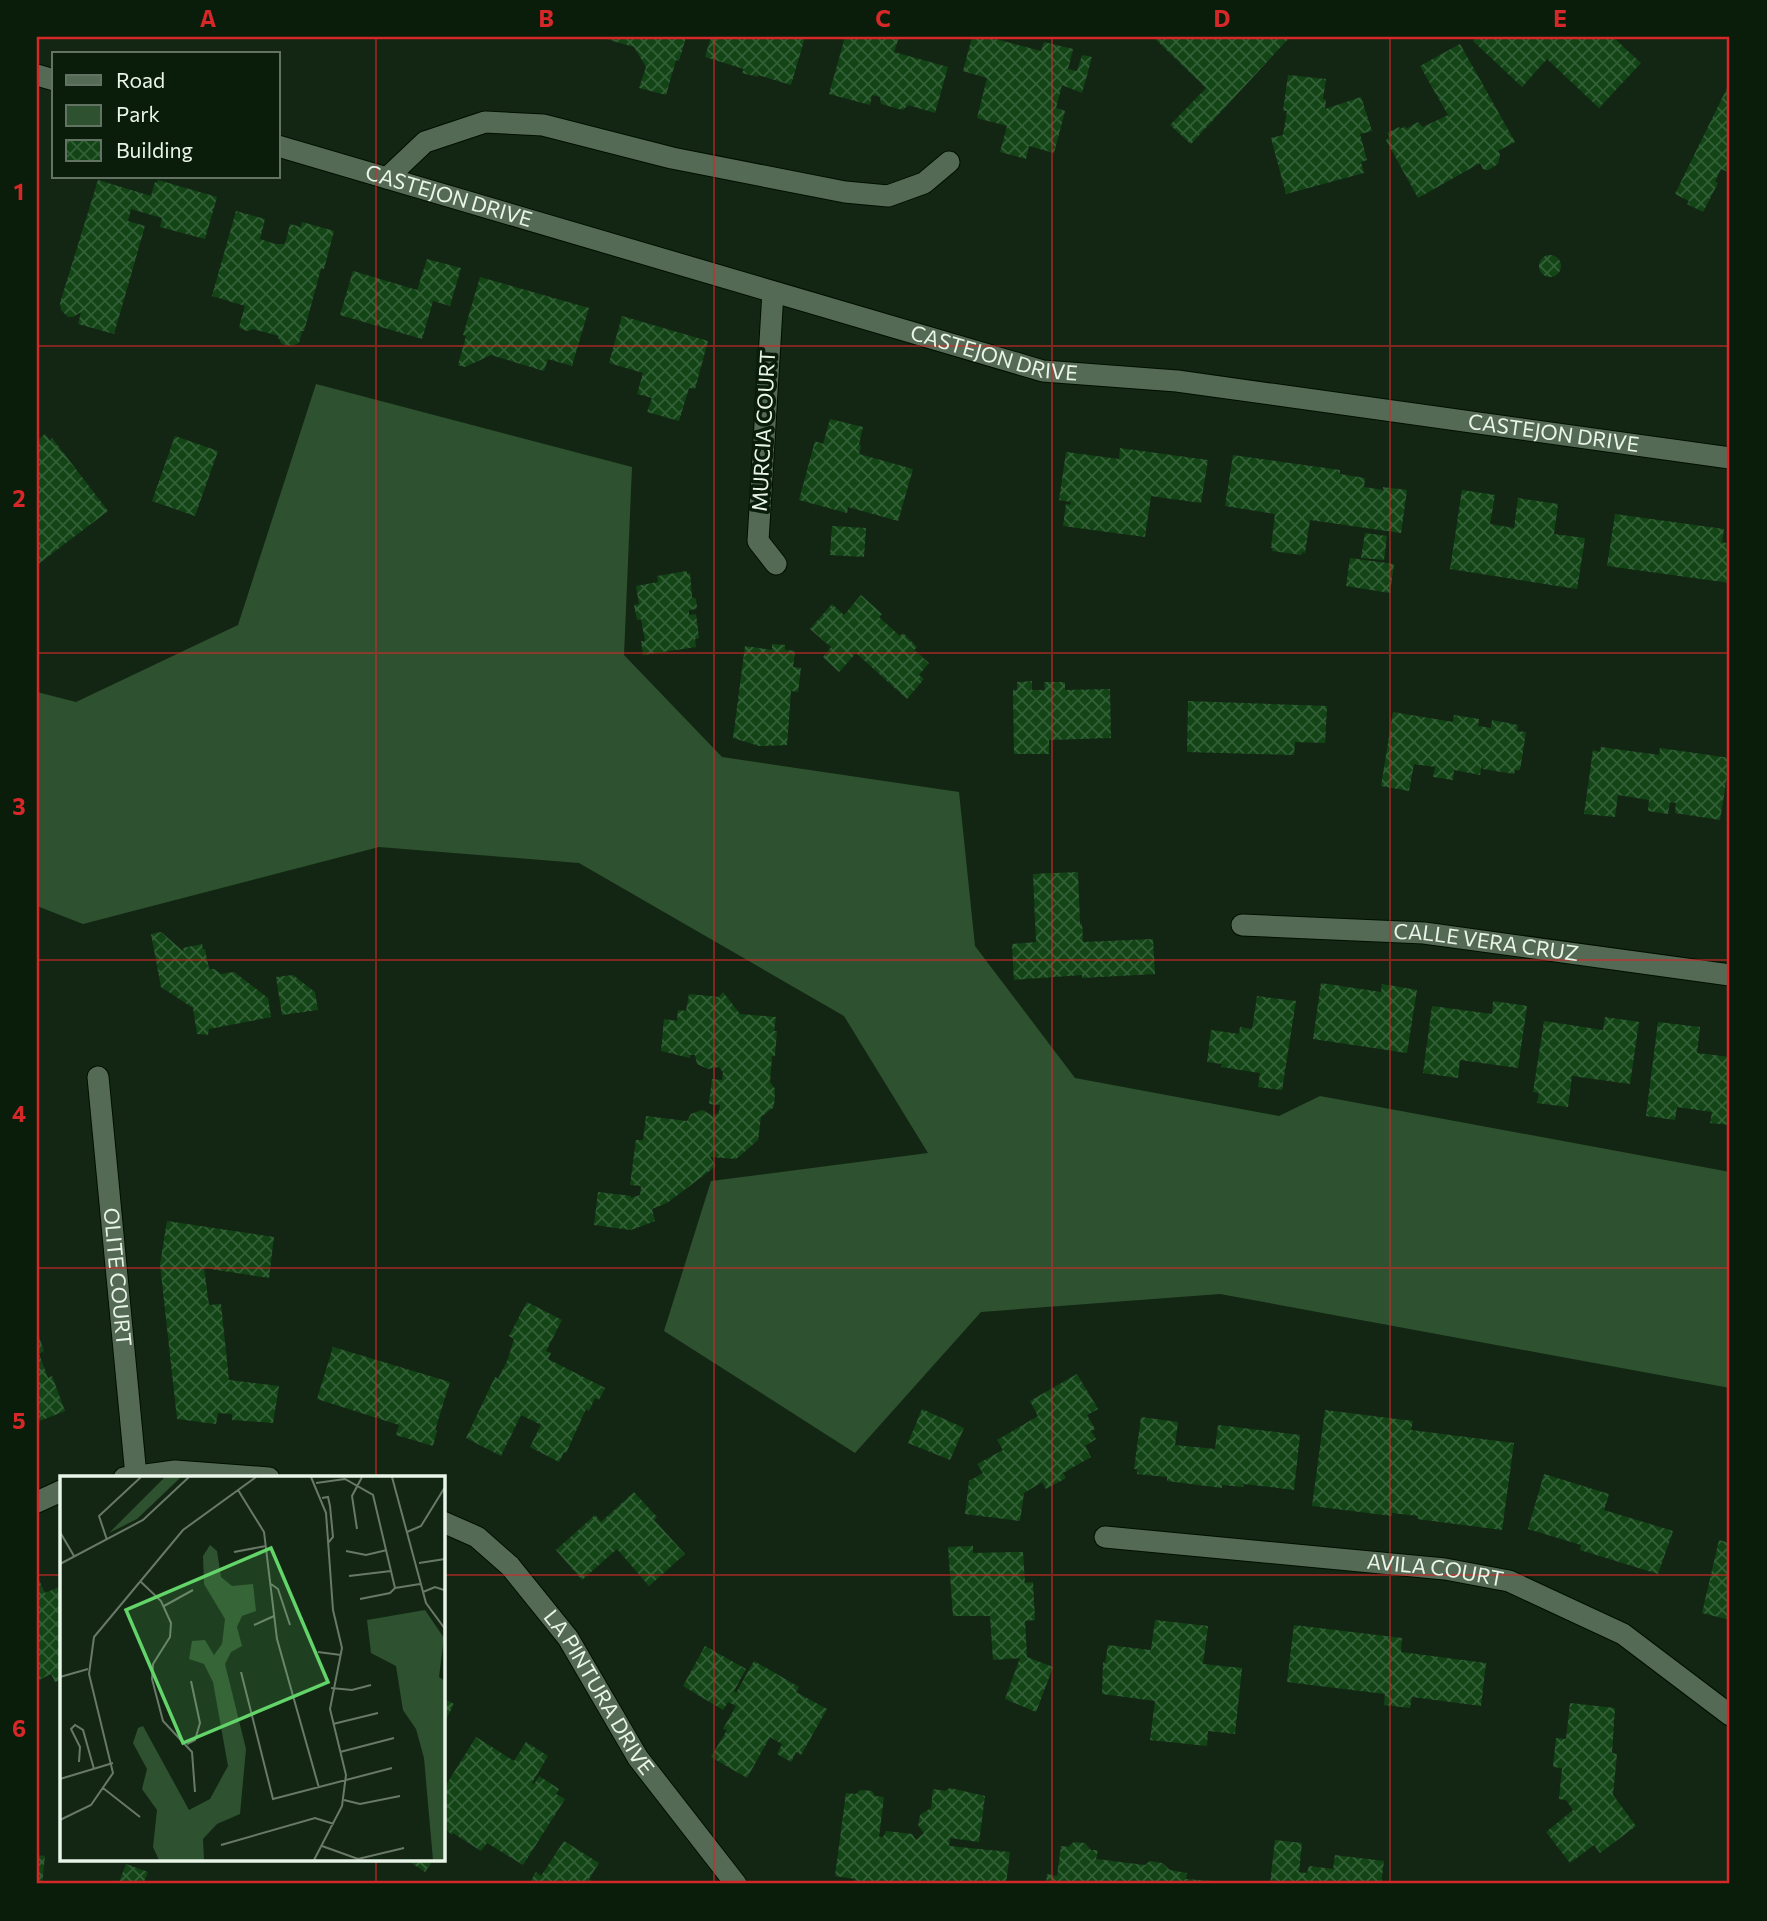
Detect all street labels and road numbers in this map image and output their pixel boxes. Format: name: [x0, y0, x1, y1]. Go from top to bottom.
street label: CASTEJON DRIVE: [363, 158, 535, 231]
street label: CASTEJON DRIVE: [908, 319, 1079, 385]
street label: MURCIA COURT: [746, 350, 779, 512]
street label: CASTEJON DRIVE: [1467, 408, 1641, 456]
street label: CALLE VERA CRUZ: [1393, 918, 1581, 965]
street label: OLITE COURT: [100, 1207, 138, 1347]
street label: AVILA COURT: [1366, 1548, 1506, 1591]
street label: LA PINTURA DRIVE: [539, 1604, 660, 1779]

